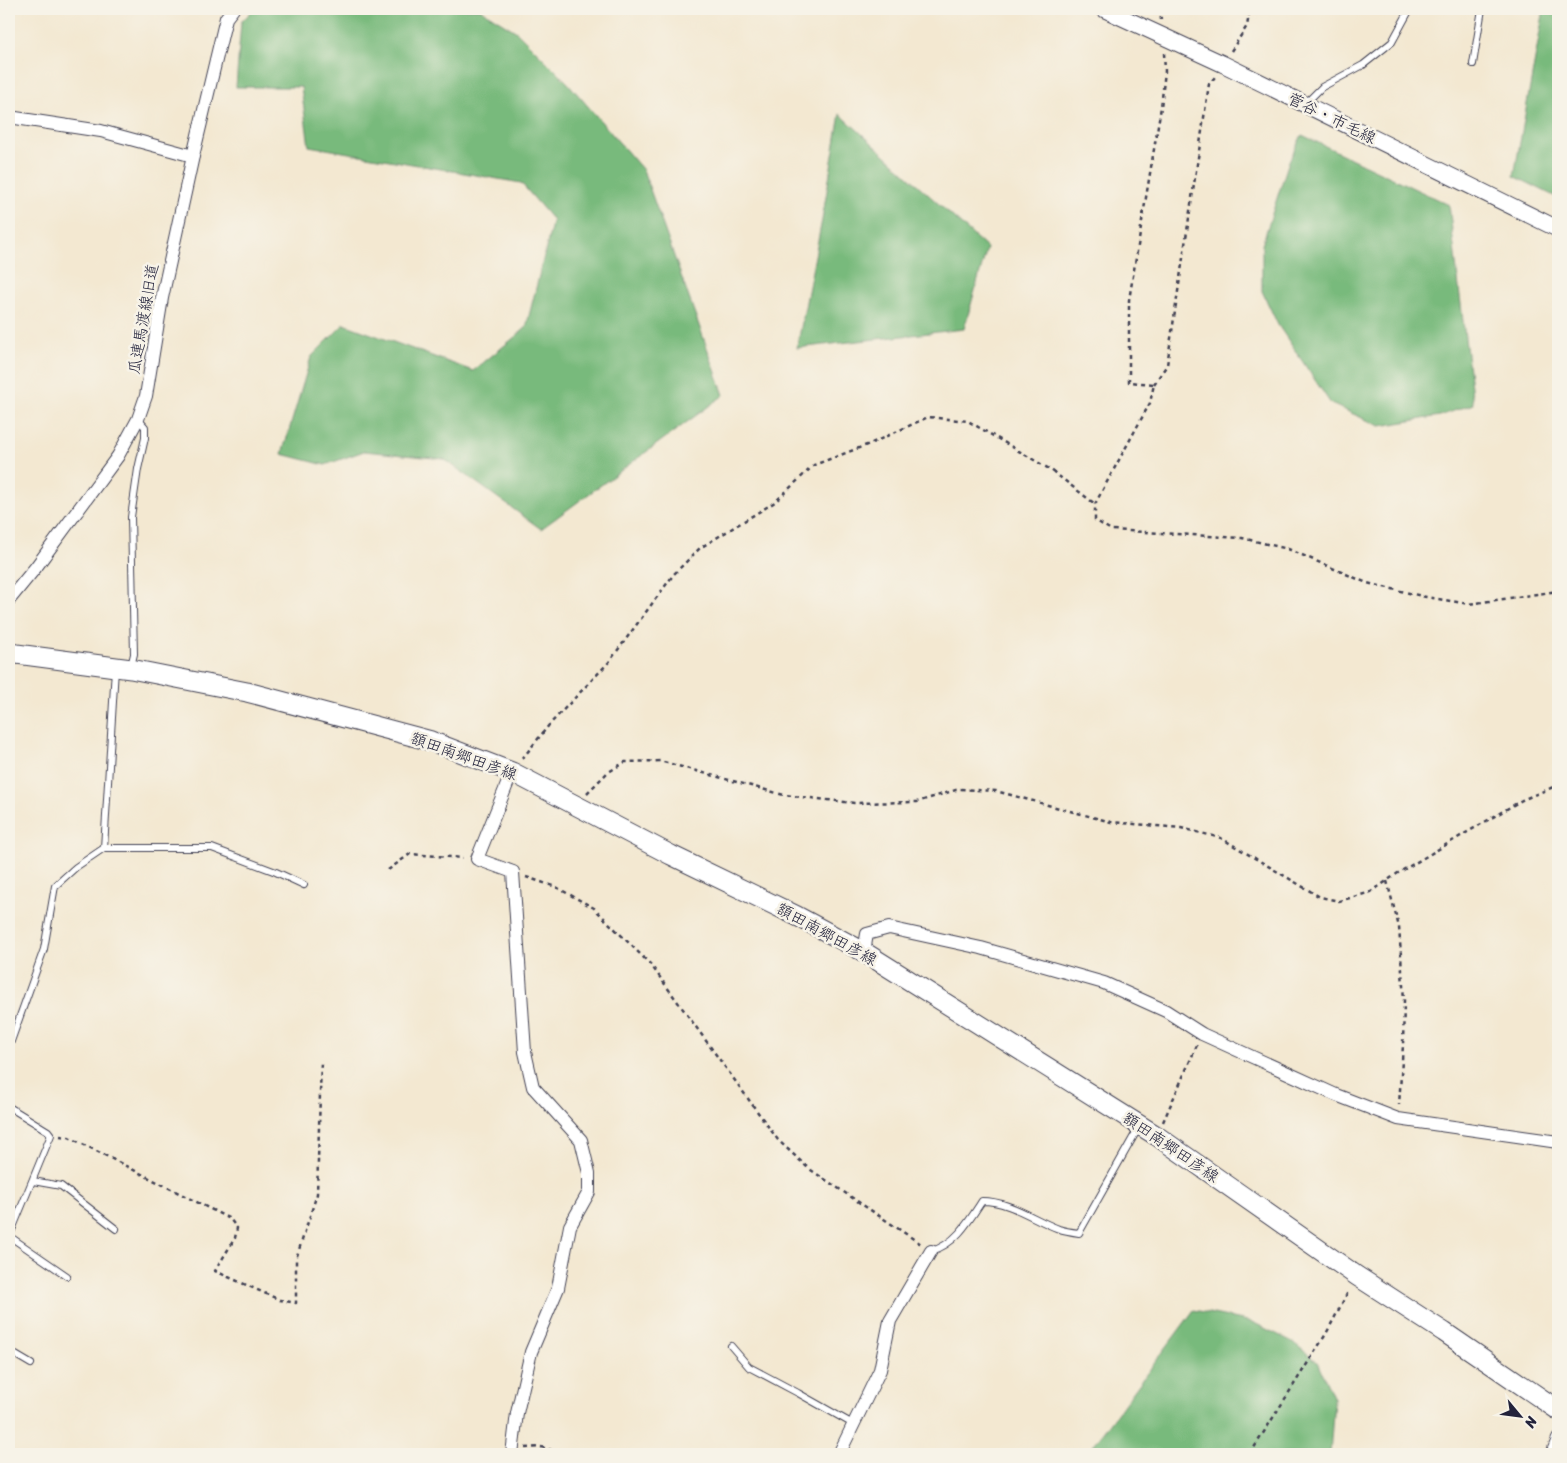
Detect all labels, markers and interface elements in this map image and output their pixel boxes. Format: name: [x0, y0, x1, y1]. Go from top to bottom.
street label: 菅谷・市毛線: [1282, 84, 1382, 152]
street label: 瓜連馬渡線旧道: [119, 261, 167, 377]
street label: 額田南郷田彦線: [406, 723, 522, 789]
street label: 額田南郷田彦線: [771, 894, 883, 974]
street label: 額田南郷田彦線: [1116, 1104, 1226, 1190]
north arrow: [1494, 1390, 1544, 1440]
text: N: [1518, 1411, 1545, 1433]

